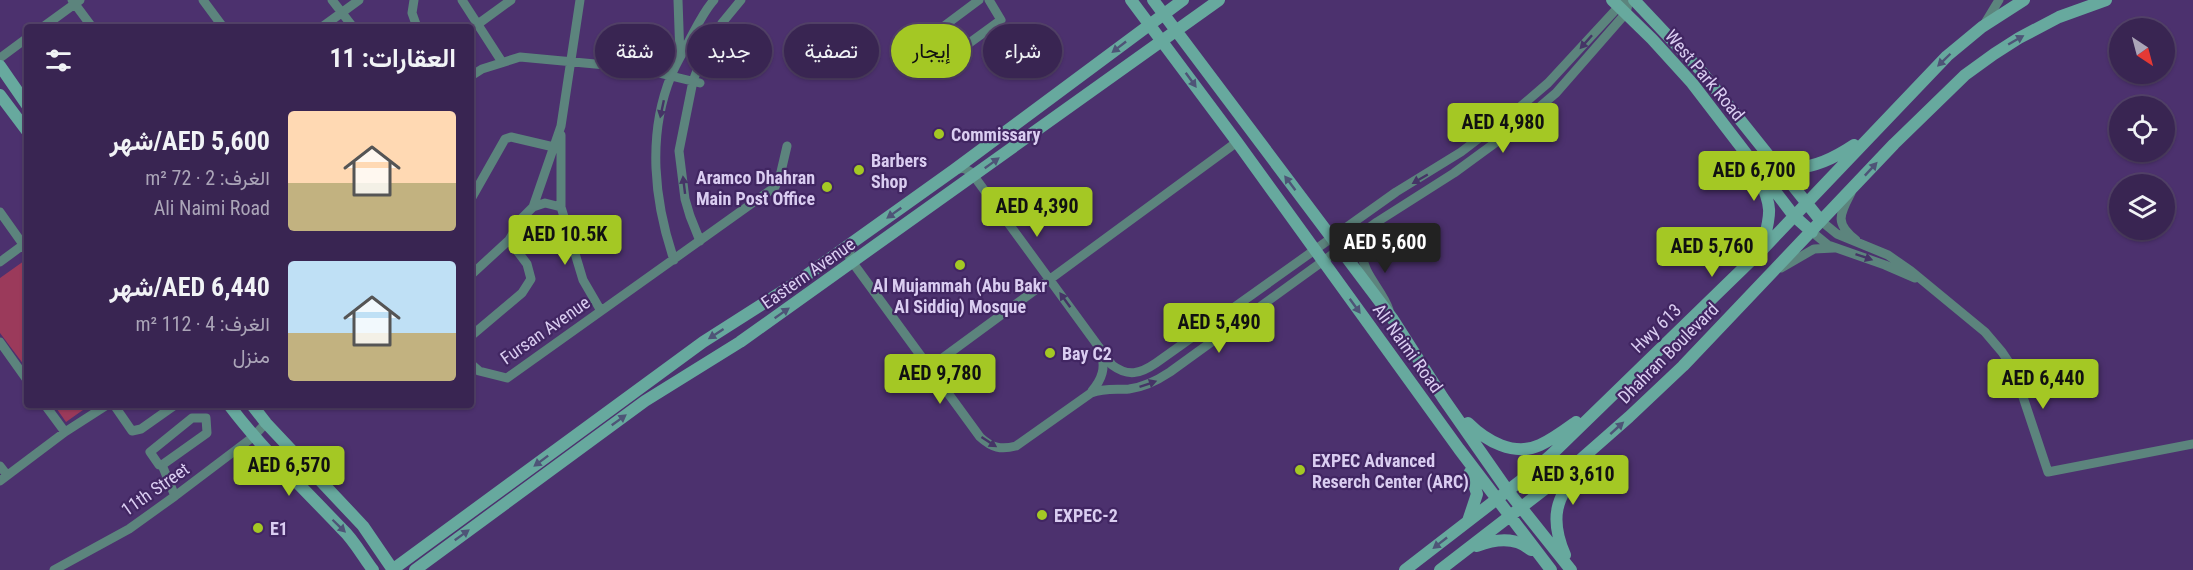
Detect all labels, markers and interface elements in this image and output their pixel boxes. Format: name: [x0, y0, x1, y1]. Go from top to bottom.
north arrow: [2109, 18, 2175, 84]
map controls: [2109, 18, 2175, 240]
chip: شقة: [595, 24, 675, 78]
chip: جديد: [687, 24, 772, 78]
chip: تصفية: [784, 24, 879, 78]
chip: إيجار: [891, 24, 971, 78]
chip: شراء: [983, 24, 1062, 78]
street label: West Park Road: [1661, 25, 1749, 125]
one-way arrow: [1579, 35, 1593, 50]
one-way arrow: [2008, 35, 2025, 45]
one-way arrow: [1112, 41, 1127, 53]
text: العقارات: 11: [329, 43, 456, 73]
icon: filters: [42, 44, 75, 77]
one-way arrow: [1937, 53, 1952, 66]
one-way arrow: [1185, 73, 1197, 88]
button: locate: [2109, 96, 2175, 162]
one-way arrow: [657, 100, 666, 119]
pin: AED 4,980: [1434, 103, 1572, 154]
text: AED 4,980: [1462, 110, 1545, 134]
place label: Commissary: [951, 124, 1040, 145]
text: AED 5,600/شهر: [109, 126, 270, 156]
marker: Commissary: [932, 127, 946, 141]
icon: home: [336, 135, 408, 207]
place label: Barbers Shop: [871, 150, 927, 192]
pin: AED 6,700: [1685, 151, 1823, 202]
one-way arrow: [984, 158, 1000, 169]
text: AED 6,700: [1713, 158, 1796, 182]
one-way arrow: [1864, 162, 1878, 177]
marker: Barbers Shop: [852, 163, 866, 177]
text: الغرف: 2 · 72 m²: [145, 166, 270, 190]
place label: Aramco Dhahran Main Post Office: [696, 167, 815, 209]
one-way arrow: [1411, 174, 1428, 184]
button: layers: [2109, 174, 2175, 240]
one-way arrow: [679, 175, 688, 194]
one-way arrow: [1283, 175, 1296, 191]
marker: Aramco Dhahran Main Post Office: [820, 180, 834, 194]
pin: AED 4,390: [968, 187, 1106, 238]
text: AED 4,390: [996, 194, 1079, 218]
text: Ali Naimi Road: [154, 196, 270, 220]
one-way arrow: [887, 206, 902, 218]
pin: AED 10.5K: [496, 215, 634, 266]
text: AED 10.5K: [523, 222, 607, 246]
pin: AED 5,600: [1316, 223, 1454, 274]
pin: AED 5,760: [1643, 227, 1781, 278]
text: AED 5,600: [1344, 230, 1427, 254]
street label: Eastern Avenue: [757, 233, 859, 313]
text: AED 5,760: [1671, 234, 1754, 258]
one-way arrow: [1855, 253, 1873, 263]
marker: Al Mujammah (Abu Bakr Al Siddiq) Mosque: [953, 258, 967, 272]
text: AED 6,440/شهر: [109, 272, 270, 302]
place label: Al Mujammah (Abu Bakr Al Siddiq) Mosque: [873, 275, 1047, 318]
icon: home: [336, 285, 408, 357]
street label: Fursan Avenue: [496, 292, 594, 368]
one-way arrow: [1059, 292, 1071, 308]
one-way arrow: [1349, 298, 1361, 314]
street label: Dhahran Boulevard: [1613, 298, 1723, 408]
street label: Hwy 613: [1627, 299, 1685, 357]
street label: Ali Naimi Road: [1369, 300, 1447, 396]
pin: AED 5,490: [1150, 303, 1288, 354]
one-way arrow: [773, 307, 789, 319]
text: AED 5,490: [1178, 310, 1261, 334]
text: الغرف: 4 · 112 m²: [135, 312, 270, 336]
one-way arrow: [708, 328, 724, 339]
place label: Bay C2: [1062, 343, 1112, 364]
text: منزل: [233, 344, 270, 368]
marker: Bay C2: [1043, 346, 1057, 360]
pin: AED 9,780: [871, 354, 1009, 405]
pin: AED 6,440: [1974, 359, 2112, 410]
text: AED 9,780: [899, 361, 982, 385]
text: AED 6,440: [2002, 366, 2085, 390]
one-way arrow: [1139, 378, 1157, 388]
one-way arrow: [611, 414, 626, 426]
one-way arrow: [1609, 421, 1624, 435]
one-way arrow: [980, 437, 997, 448]
pin: AED 6,570: [220, 446, 358, 497]
place label: EXPEC Advanced Reserch Center (ARC): [1312, 450, 1469, 493]
text: AED 6,570: [248, 453, 331, 477]
one-way arrow: [534, 454, 549, 466]
pin: AED 3,610: [1504, 455, 1642, 506]
street label: 11th Street: [117, 458, 193, 520]
text: AED 3,610: [1532, 462, 1615, 486]
marker: EXPEC Advanced Reserch Center (ARC): [1293, 463, 1307, 477]
place label: EXPEC-2: [1054, 505, 1118, 526]
marker: EXPEC-2: [1035, 508, 1049, 522]
place label: E1: [270, 518, 288, 539]
one-way arrow: [331, 519, 346, 533]
marker: E1: [251, 521, 265, 535]
one-way arrow: [455, 530, 470, 542]
one-way arrow: [1432, 537, 1448, 550]

